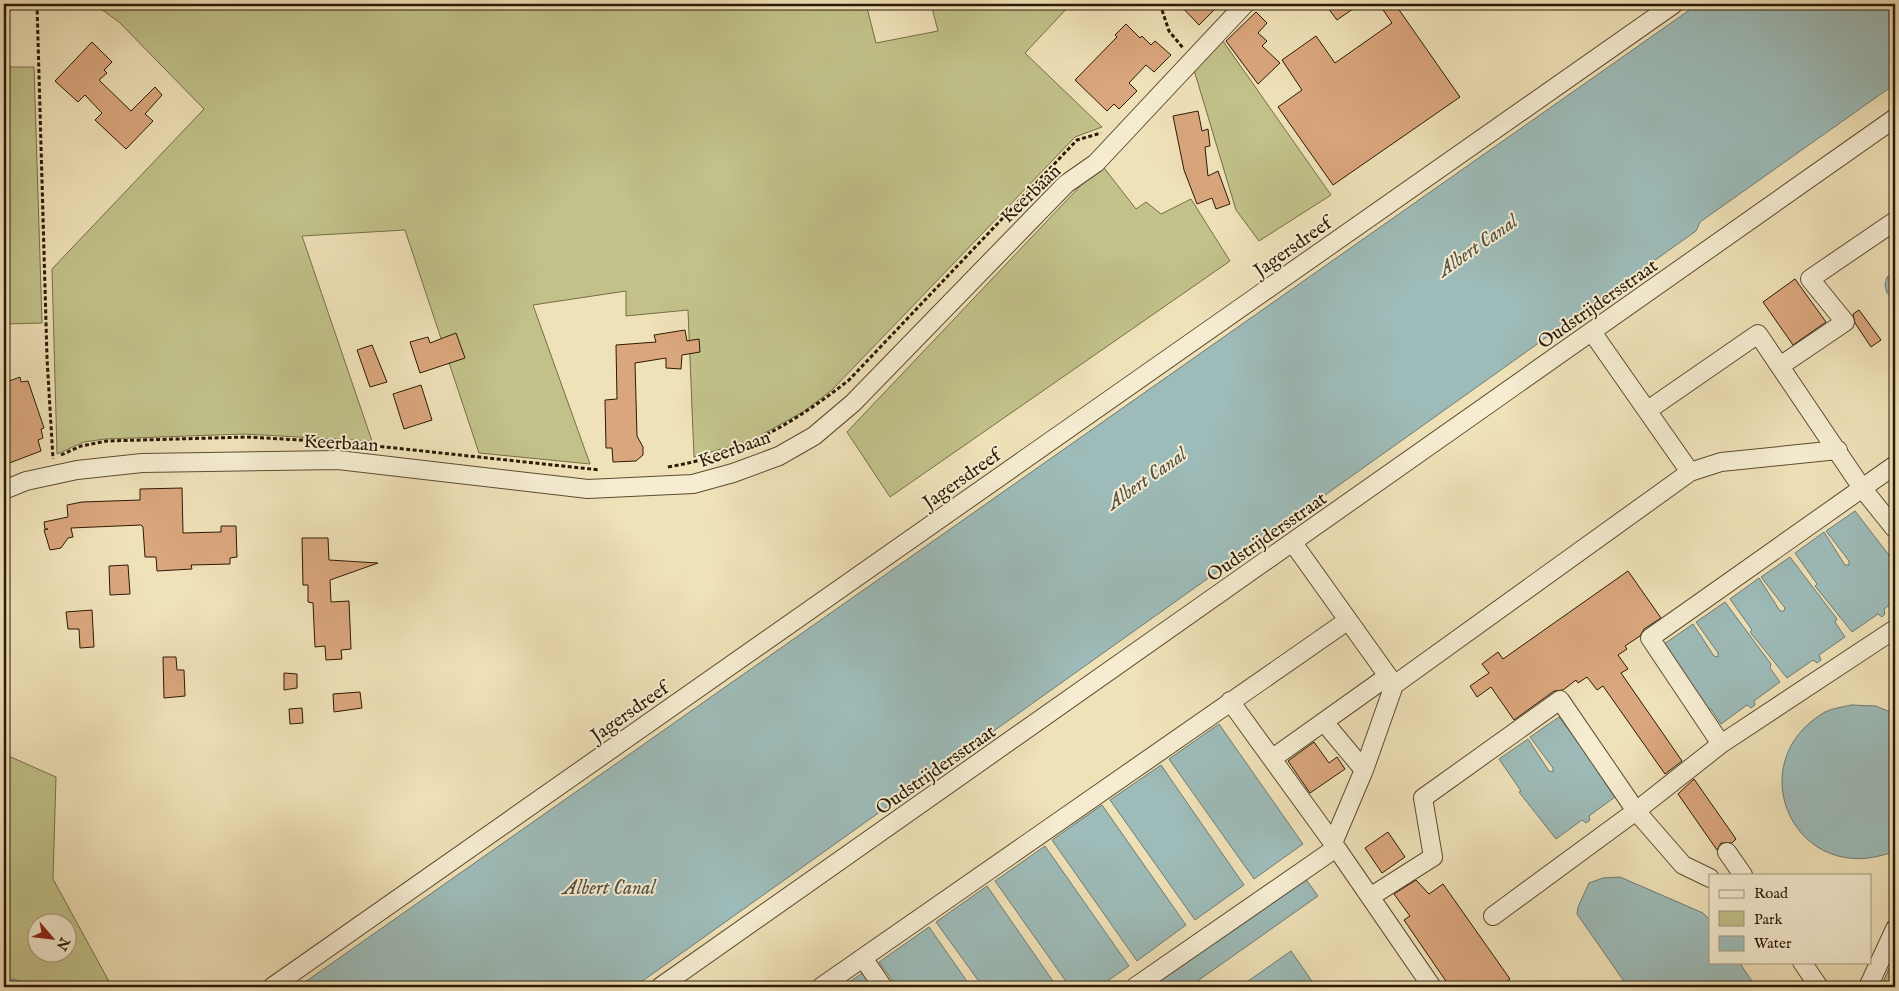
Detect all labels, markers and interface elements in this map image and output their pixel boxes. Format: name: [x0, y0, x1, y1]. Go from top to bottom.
street label: Keerbaan: [996, 160, 1067, 229]
water label: Albert Canal: [1431, 208, 1525, 284]
street label: Jagersdreef: [1248, 210, 1339, 284]
street label: Oudstrijdersstraat: [1533, 254, 1663, 355]
street label: Keerbaan: [695, 426, 774, 474]
street label: Keerbaan: [303, 430, 379, 458]
water label: Albert Canal: [1100, 441, 1194, 517]
street label: Jagersdreef: [917, 442, 1008, 516]
street label: Oudstrijdersstraat: [1202, 487, 1332, 588]
street label: Jagersdreef: [585, 675, 676, 749]
street label: Oudstrijdersstraat: [871, 720, 1001, 821]
legend: [1709, 874, 1872, 964]
water label: Albert Canal: [561, 876, 657, 901]
text: Road: [1754, 884, 1789, 903]
text: Park: [1754, 910, 1784, 929]
north arrow: [28, 914, 78, 964]
text: N: [52, 933, 74, 953]
text: Water: [1754, 934, 1792, 953]

